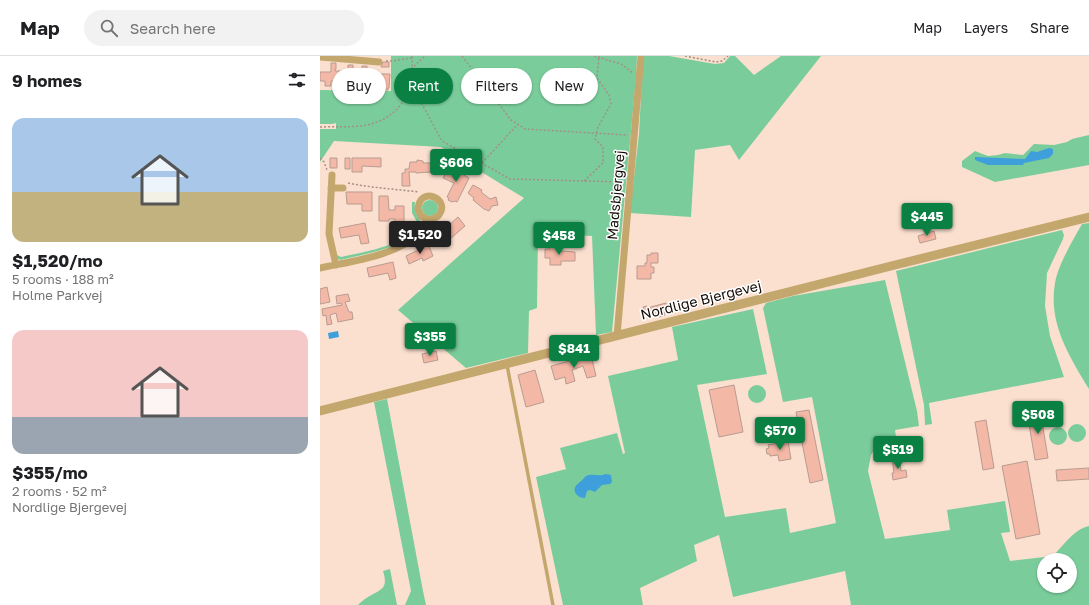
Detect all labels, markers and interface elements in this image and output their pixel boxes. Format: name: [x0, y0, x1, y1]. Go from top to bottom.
search box: [84, 10, 364, 46]
text: Map: [20, 16, 60, 39]
icon: search: [98, 17, 120, 39]
text: Search here: [130, 19, 216, 37]
text: Map: [913, 19, 942, 36]
text: Layers: [964, 19, 1008, 36]
text: Share: [1030, 19, 1069, 36]
chip: Buy: [332, 68, 386, 104]
chip: Rent: [394, 68, 453, 104]
chip: Filters: [461, 68, 532, 104]
chip: New: [540, 68, 598, 104]
icon: filters: [286, 69, 308, 91]
text: 9 homes: [12, 70, 82, 91]
icon: home: [124, 144, 196, 216]
pin: $606: [432, 149, 480, 183]
street label: Madsbjergvej: [603, 149, 628, 240]
text: $606: [439, 154, 473, 170]
pin: $445: [903, 203, 951, 237]
text: $445: [911, 208, 943, 224]
pin: $1,520: [387, 221, 453, 255]
pin: $458: [535, 222, 583, 256]
text: $1,520: [398, 226, 442, 242]
text: $458: [542, 227, 576, 243]
text: $1,520/mo: [12, 250, 103, 271]
text: 5 rooms · 188 m²: [12, 271, 114, 287]
street label: Nordlige Bjergevej: [639, 276, 763, 323]
text: Holme Parkvej: [12, 287, 102, 303]
pin: $355: [406, 323, 454, 357]
text: $355: [414, 328, 446, 344]
pin: $841: [550, 335, 598, 369]
text: $841: [558, 340, 590, 356]
icon: home: [124, 356, 196, 428]
pin: $508: [1014, 401, 1062, 435]
text: $508: [1021, 406, 1055, 422]
pin: $570: [756, 417, 804, 451]
text: $570: [764, 422, 796, 438]
pin: $519: [874, 436, 922, 470]
text: $519: [882, 441, 914, 457]
text: $355/mo: [12, 462, 88, 483]
text: 2 rooms · 52 m²: [12, 483, 107, 499]
text: Nordlige Bjergevej: [12, 499, 127, 515]
map controls: [1037, 553, 1077, 593]
button: locate: [1037, 553, 1077, 593]

